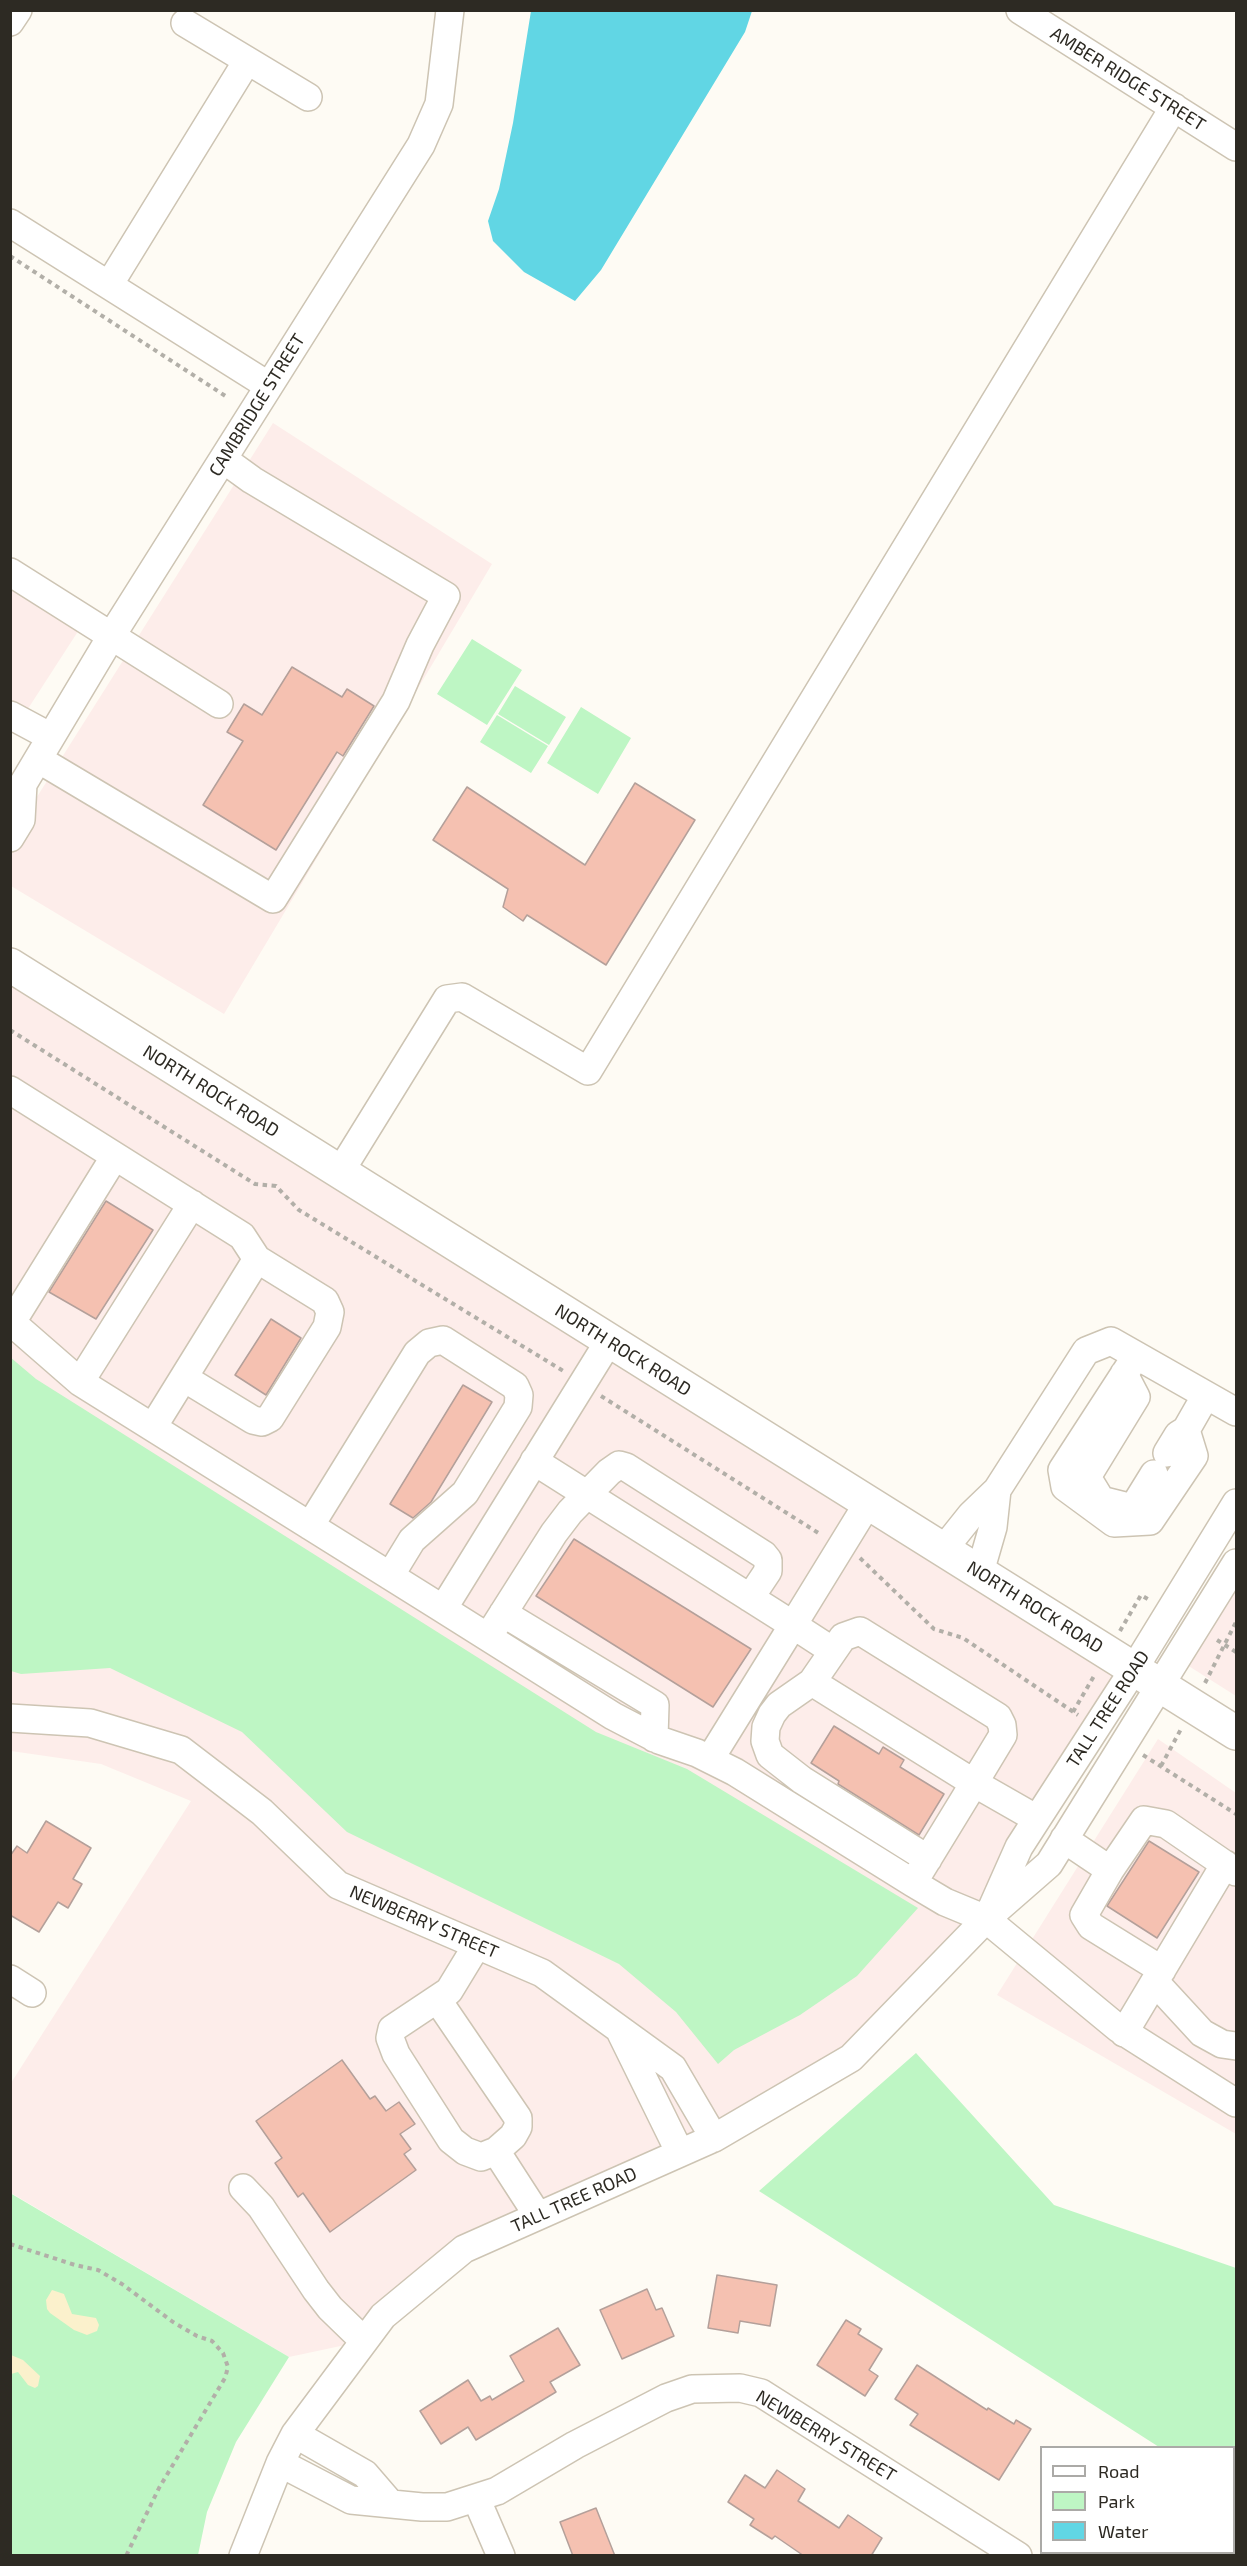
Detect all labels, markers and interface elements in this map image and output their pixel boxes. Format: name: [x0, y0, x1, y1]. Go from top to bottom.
street label: AMBER RIDGE STREET: [1046, 22, 1210, 136]
street label: CAMBRIDGE STREET: [204, 330, 310, 480]
street label: NORTH ROCK ROAD: [139, 1040, 283, 1142]
street label: NORTH ROCK ROAD: [551, 1299, 695, 1401]
street label: NORTH ROCK ROAD: [963, 1556, 1107, 1658]
street label: TALL TREE ROAD: [1062, 1646, 1154, 1772]
street label: NEWBERRY STREET: [346, 1881, 502, 1963]
street label: TALL TREE ROAD: [508, 2163, 640, 2237]
street label: NEWBERRY STREET: [752, 2386, 900, 2486]
legend: [1040, 2446, 1235, 2554]
text: Road: [1098, 2460, 1139, 2482]
text: Park: [1098, 2490, 1135, 2512]
text: Water: [1098, 2520, 1148, 2542]

